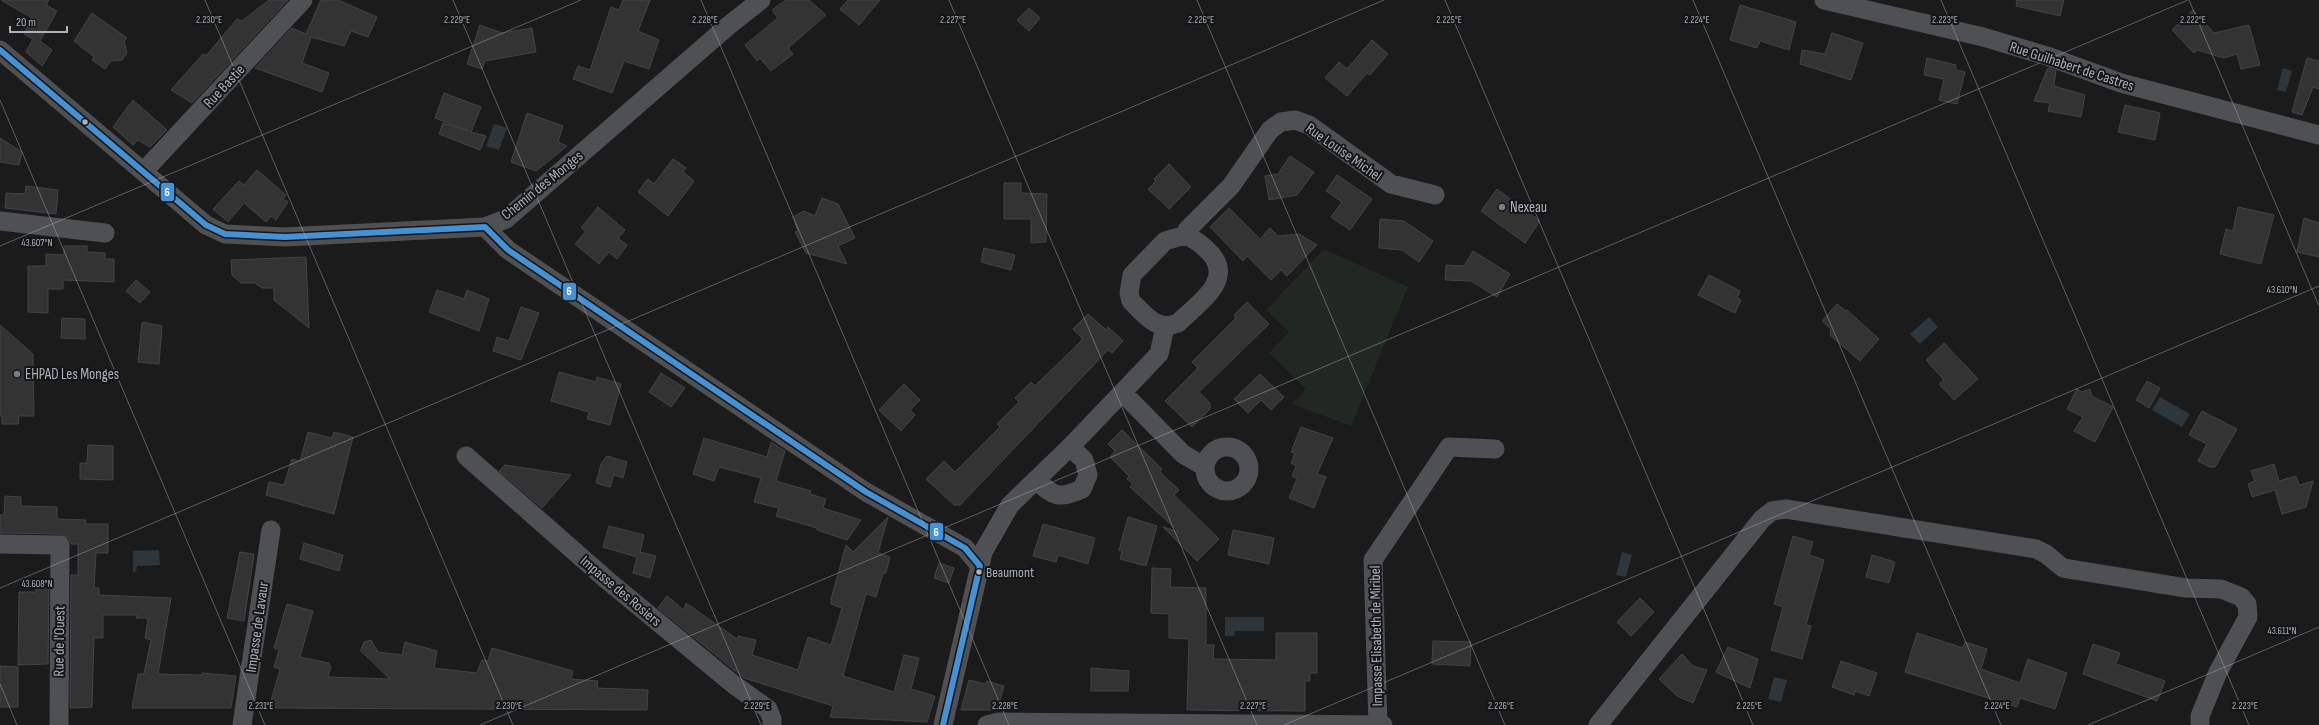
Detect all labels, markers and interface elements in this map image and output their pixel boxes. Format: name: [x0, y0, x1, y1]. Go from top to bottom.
scale bar: [10, 8, 67, 34]
text: 2.230°E: [196, 14, 222, 26]
text: 2.229°E: [444, 14, 470, 26]
text: 2.228°E: [692, 14, 718, 26]
text: 2.227°E: [940, 14, 966, 26]
text: 2.226°E: [1188, 14, 1214, 26]
text: 2.225°E: [1436, 14, 1462, 26]
text: 2.224°E: [1684, 14, 1710, 26]
text: 2.223°E: [1932, 14, 1958, 26]
text: 2.222°E: [2180, 14, 2206, 26]
text: 20 m: [16, 15, 36, 30]
street label: Rue Guilhabert de Castres: [2007, 37, 2136, 96]
street label: Rue Bastie: [199, 61, 249, 112]
unlabelled marker: [80, 117, 90, 127]
street label: Rue Louise Michel: [1302, 119, 1386, 186]
street label: Chemin des Monges: [498, 147, 587, 224]
line badge: 6: [160, 182, 175, 202]
text: 6: [164, 186, 170, 199]
place label: Nexeau: [1510, 198, 1547, 217]
marker: Nexeau: [1497, 202, 1507, 212]
text: 43.607°N: [21, 237, 53, 249]
line badge: 6: [562, 282, 577, 301]
text: 43.610°N: [2267, 284, 2297, 296]
text: 6: [566, 285, 572, 298]
place label: EHPAD Les Monges: [25, 365, 119, 384]
marker: EHPAD Les Monges: [12, 369, 22, 379]
line badge: 6: [929, 522, 944, 541]
text: 6: [933, 526, 939, 539]
street label: Impasse des Rosiers: [576, 552, 665, 631]
place label: Beaumont: [986, 564, 1034, 581]
street label: Impasse Elisabeth de Miribel: [1366, 565, 1387, 707]
marker: Beaumont: [974, 567, 984, 577]
text: 43.608°N: [21, 578, 53, 590]
street label: Impasse de Lavaur: [242, 580, 273, 674]
street label: Rue de l'Ouest: [49, 605, 70, 677]
text: 43.611°N: [2267, 625, 2297, 637]
text: 2.231°E: [249, 700, 273, 712]
text: 2.230°E: [496, 700, 522, 712]
text: 2.229°E: [744, 700, 770, 712]
text: 2.228°E: [992, 700, 1018, 712]
text: 2.227°E: [1240, 700, 1266, 712]
text: 2.226°E: [1488, 700, 1514, 712]
text: 2.225°E: [1736, 700, 1762, 712]
text: 2.224°E: [1984, 700, 2010, 712]
text: 2.223°E: [2232, 700, 2258, 712]

